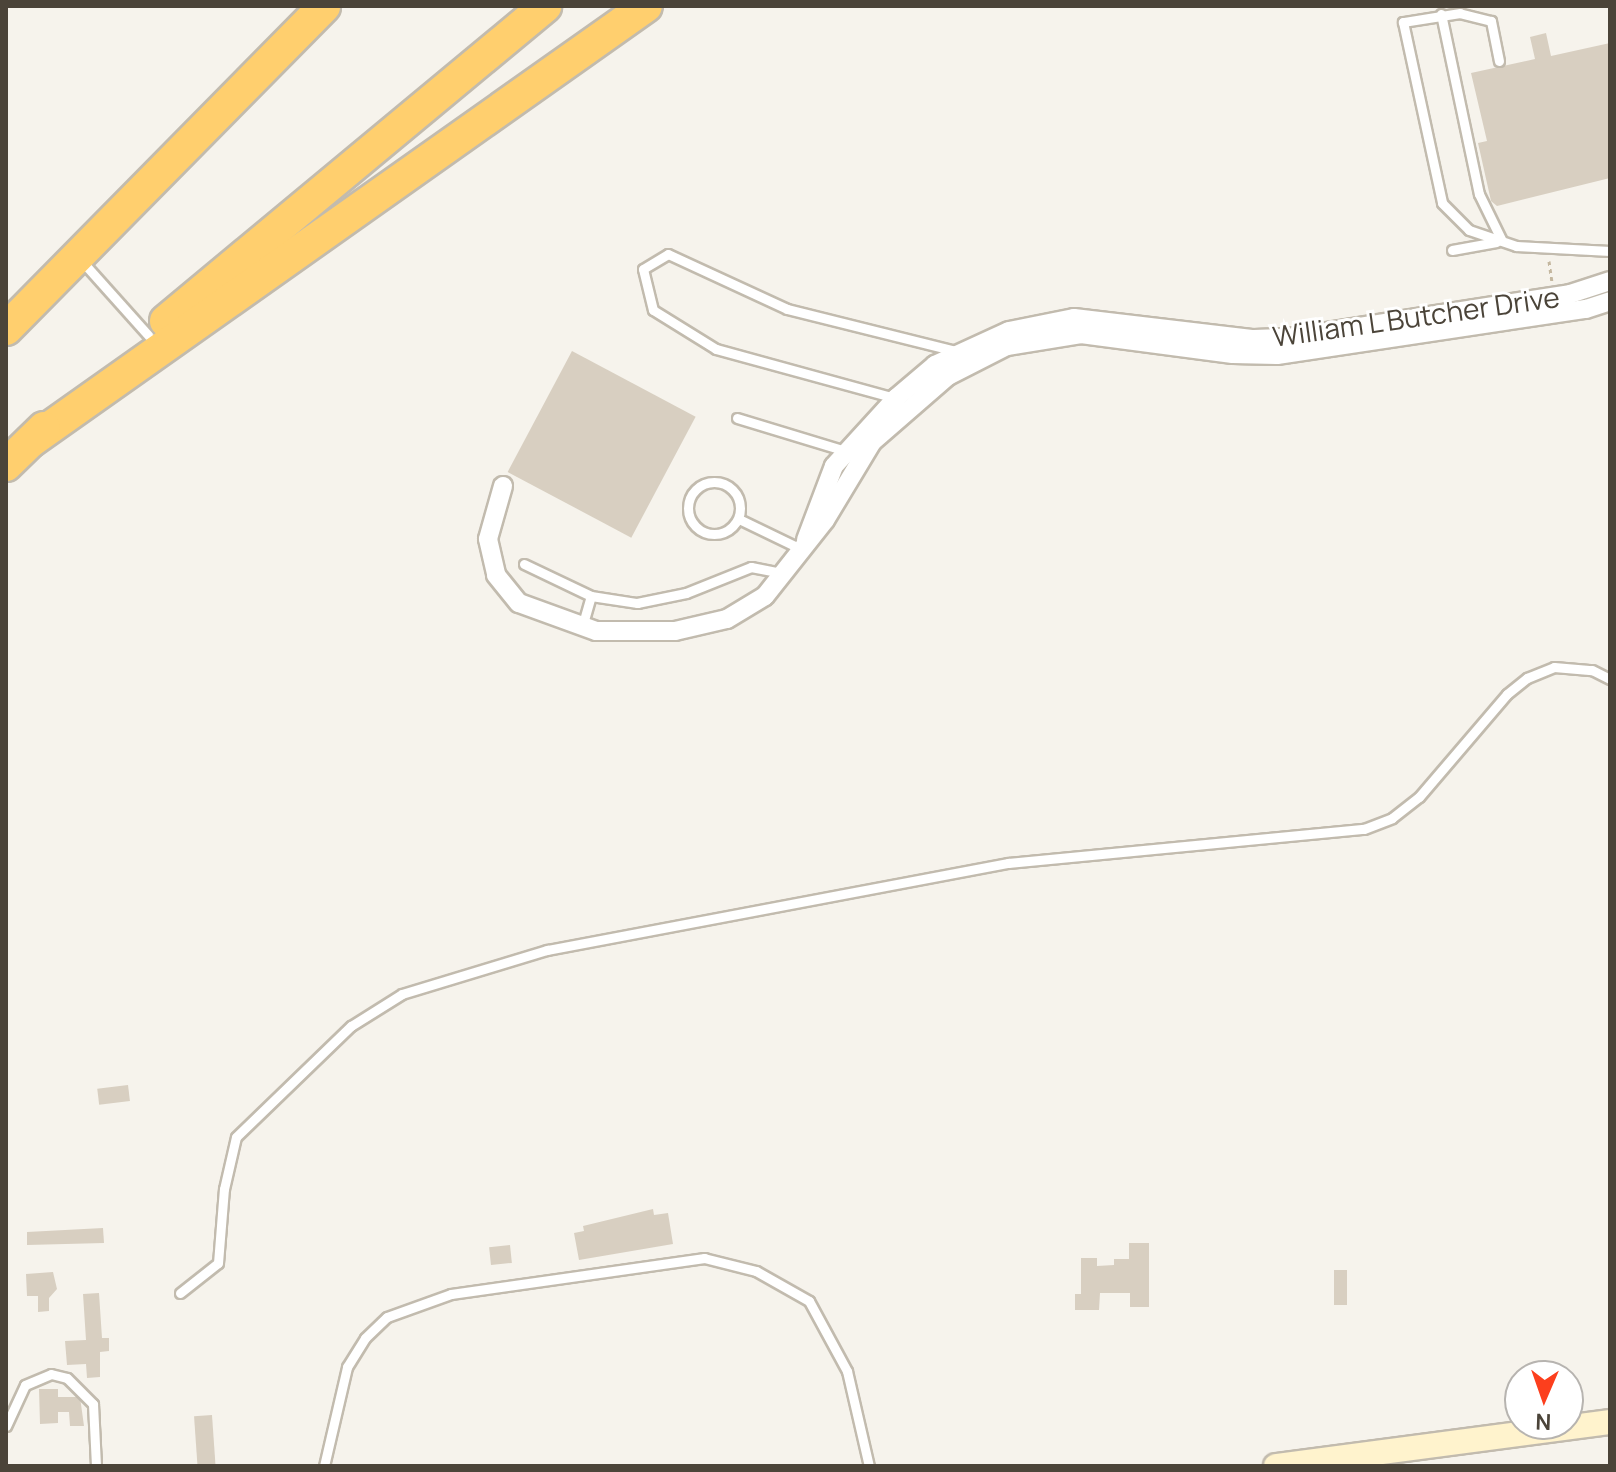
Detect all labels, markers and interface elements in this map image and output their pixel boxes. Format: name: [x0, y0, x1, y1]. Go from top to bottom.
street label: William L Butcher Drive: [1270, 279, 1562, 353]
north arrow: [1504, 1360, 1584, 1440]
text: N: [1535, 1407, 1552, 1437]

